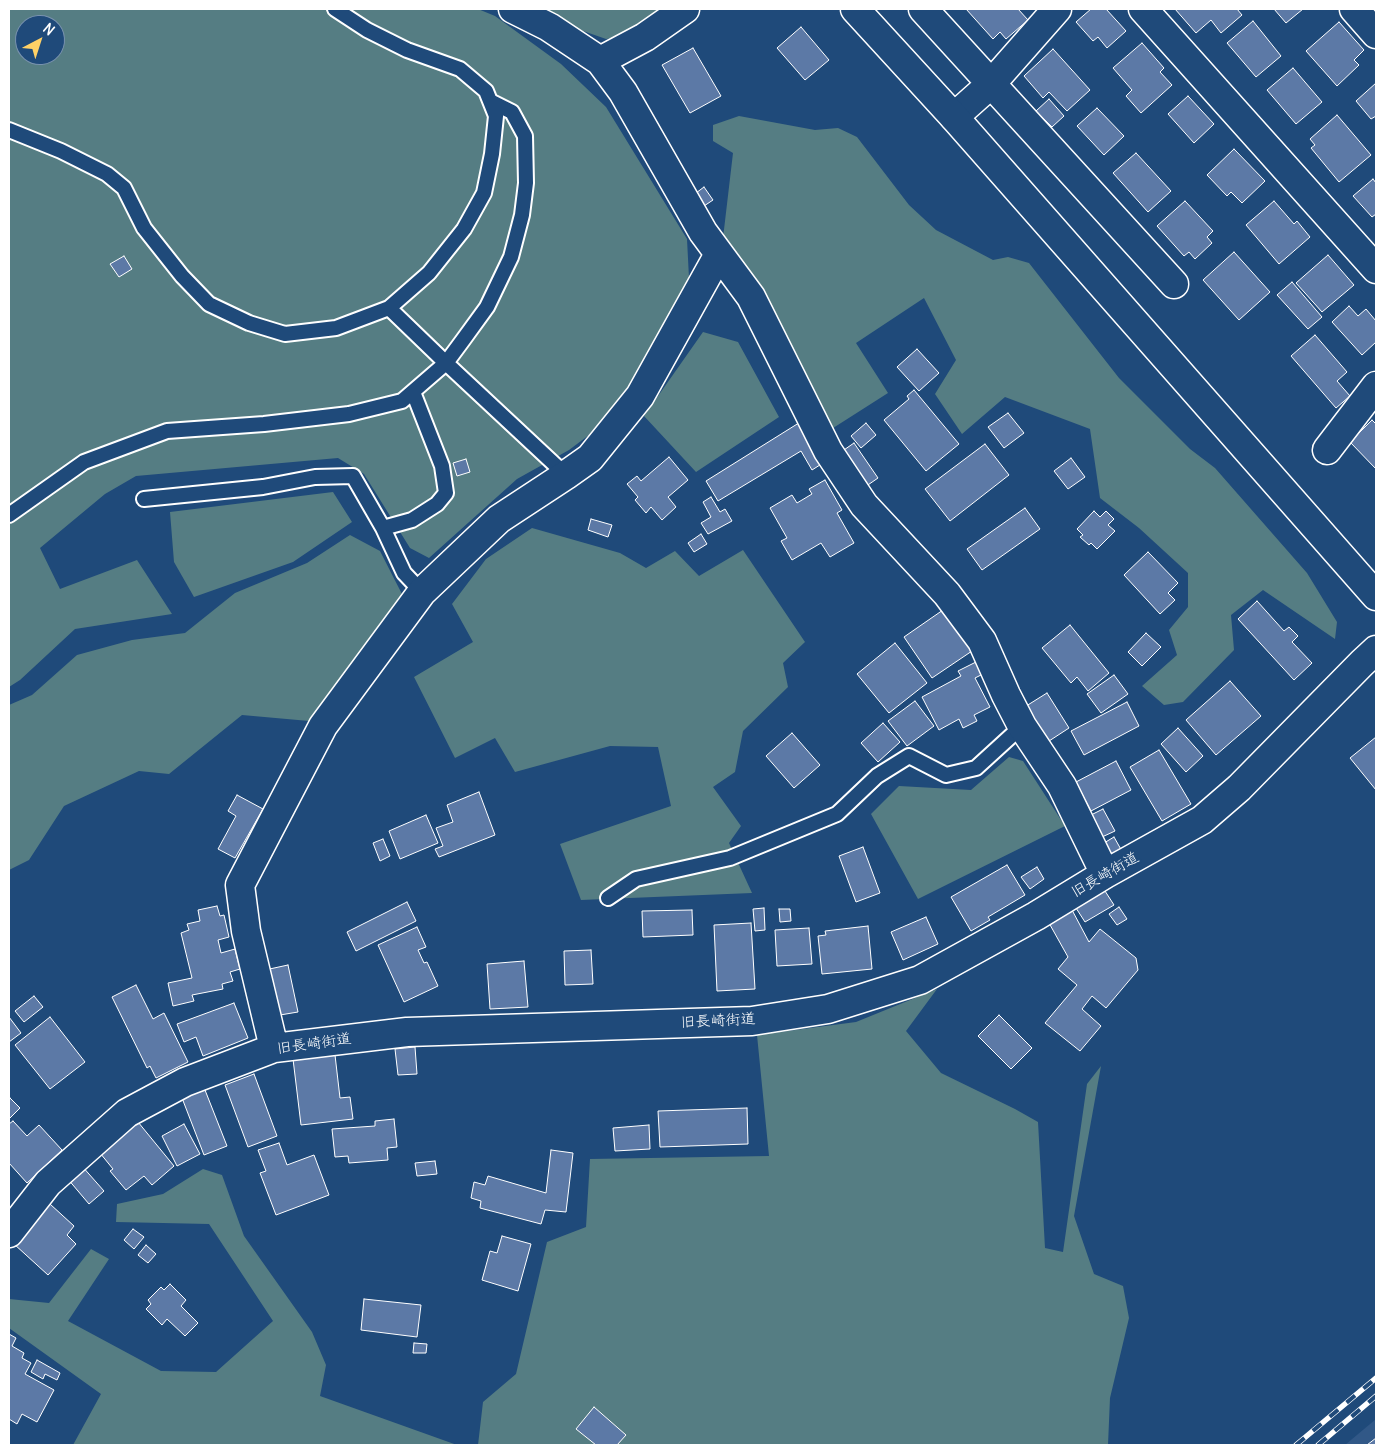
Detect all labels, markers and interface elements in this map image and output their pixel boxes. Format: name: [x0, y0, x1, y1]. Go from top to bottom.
north arrow: [15, 15, 65, 65]
text: N: [40, 19, 58, 39]
street label: 旧長崎街道: [1068, 848, 1142, 902]
street label: 旧長崎街道: [680, 1010, 756, 1032]
street label: 旧長崎街道: [276, 1030, 352, 1058]

